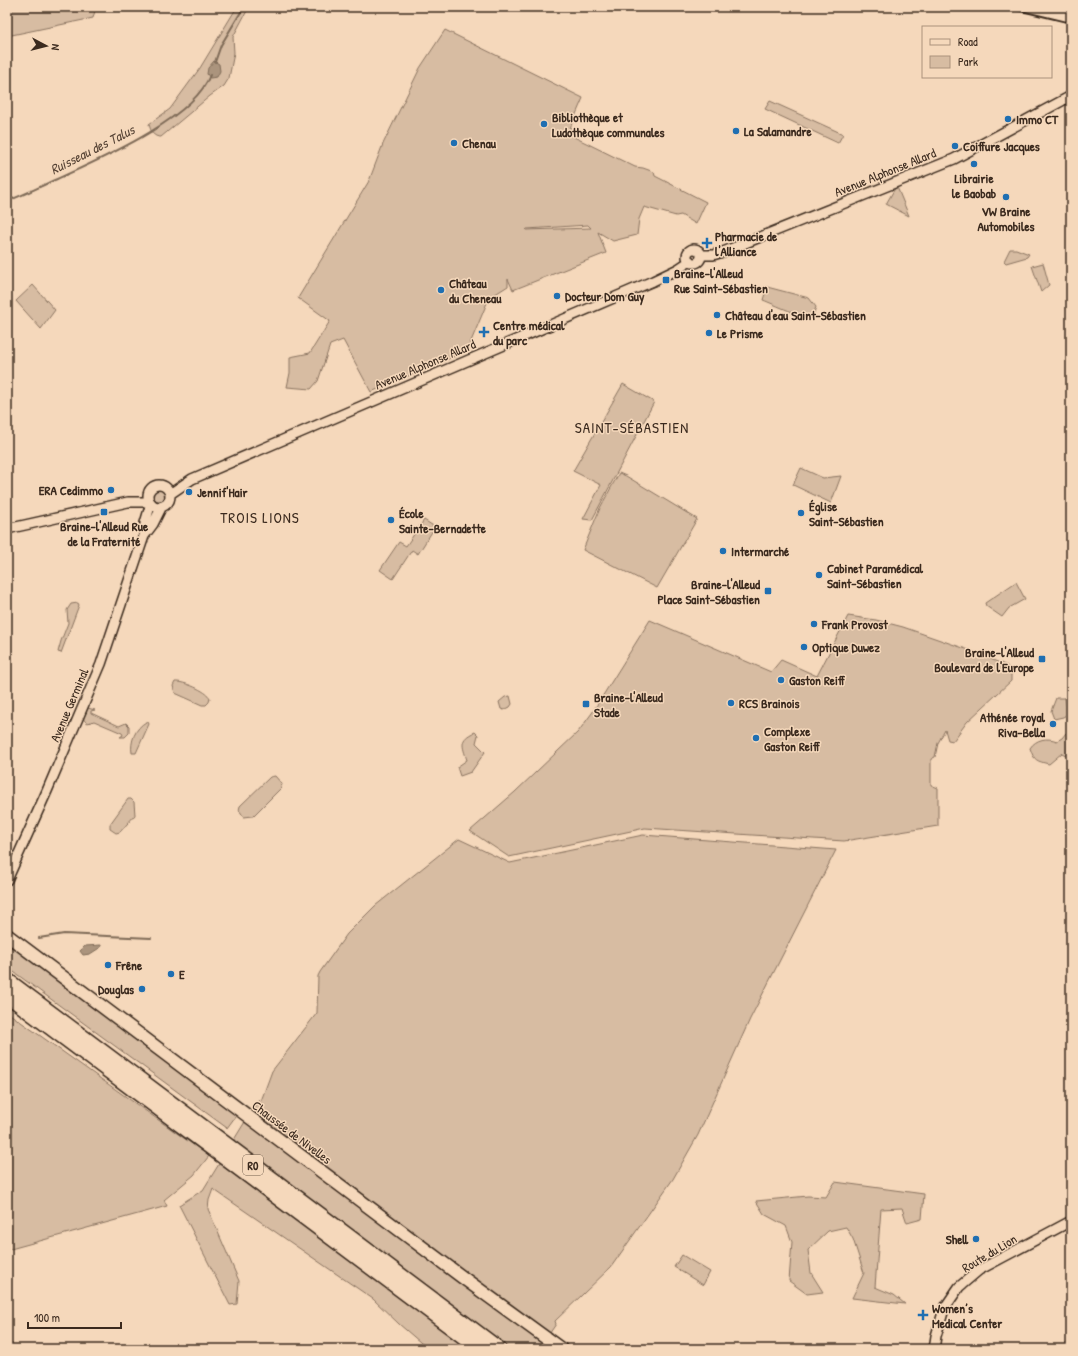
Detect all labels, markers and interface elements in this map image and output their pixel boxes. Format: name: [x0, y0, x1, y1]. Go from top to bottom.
north arrow: [26, 26, 66, 66]
legend: [922, 26, 1052, 78]
text: Road: [958, 33, 978, 50]
text: N: [49, 43, 63, 51]
text: Park: [958, 53, 978, 70]
place label: Bibliothèque et Ludothèque communales: [552, 108, 665, 142]
place label: Immo CT: [1016, 110, 1059, 128]
marker: Immo CT: [1003, 114, 1013, 124]
water label: Ruisseau des Talus: [47, 119, 139, 178]
marker: Bibliothèque et Ludothèque communales: [539, 119, 549, 129]
place label: La Salamandre: [744, 122, 812, 140]
marker: La Salamandre: [731, 126, 741, 136]
place label: Chenau: [462, 134, 497, 152]
place label: Coiffure Jacques: [963, 137, 1040, 156]
marker: Chenau: [449, 138, 459, 148]
marker: Coiffure Jacques: [950, 141, 960, 151]
street label: Avenue Alphonse Allard: [831, 143, 939, 201]
marker: Librairie le Baobab: [969, 159, 979, 169]
place label: Librairie le Baobab: [952, 169, 997, 202]
marker: VW Braine Automobiles: [1001, 192, 1011, 202]
place label: VW Braine Automobiles: [977, 202, 1035, 235]
place label: Pharmacie de l'Alliance: [715, 227, 778, 260]
marker: Pharmacie de l'Alliance: [702, 238, 712, 248]
place label: Braine-l'Alleud Rue Saint-Sébastien: [674, 264, 768, 297]
place label: Château du Cheneau: [449, 274, 502, 307]
marker: Braine-l'Alleud Rue Saint-Sébastien: [661, 275, 671, 285]
marker: Château du Cheneau: [436, 285, 446, 295]
place label: Docteur Dom Guy: [565, 287, 645, 306]
marker: Docteur Dom Guy: [552, 291, 562, 301]
place label: Château d'eau Saint-Sébastien: [725, 306, 866, 324]
marker: Château d'eau Saint-Sébastien: [712, 310, 722, 320]
place label: Centre médical du parc: [493, 316, 565, 350]
place label: Le Prisme: [717, 324, 764, 342]
marker: Centre médical du parc: [478, 326, 490, 338]
marker: Le Prisme: [704, 328, 714, 338]
street label: Avenue Alphonse Allard: [372, 335, 478, 393]
district label: SAINT-SÉBASTIEN: [575, 417, 689, 438]
place label: ERA Cedimmo: [39, 481, 104, 499]
place label: Jennif'Hair: [197, 483, 249, 501]
marker: ERA Cedimmo: [106, 485, 116, 495]
marker: Jennif'Hair: [184, 487, 194, 497]
place label: Église Saint-Sébastien: [809, 497, 884, 530]
place label: École Sainte-Bernadette: [399, 504, 487, 537]
marker: Braine-l'Alleud Rue de la Fraternité: [99, 507, 109, 517]
district label: TROIS LIONS: [220, 507, 300, 528]
marker: Église Saint-Sébastien: [796, 508, 806, 518]
marker: École Sainte-Bernadette: [386, 515, 396, 525]
place label: Braine-l'Alleud Rue de la Fraternité: [60, 517, 149, 550]
place label: Intermarché: [731, 542, 790, 560]
marker: Intermarché: [718, 546, 728, 556]
place label: Cabinet Paramédical Saint-Sébastien: [827, 559, 924, 592]
marker: Cabinet Paramédical Saint-Sébastien: [814, 570, 824, 580]
place label: Braine-l'Alleud Place Saint-Sébastien: [657, 575, 761, 608]
marker: Braine-l'Alleud Place Saint-Sébastien: [763, 586, 773, 596]
place label: Frank Provost: [821, 615, 888, 633]
marker: Frank Provost: [809, 619, 819, 629]
place label: Optique Duwez: [812, 638, 880, 657]
marker: Optique Duwez: [799, 642, 809, 652]
place label: Braine-l'Alleud Boulevard de l'Europe: [934, 643, 1035, 677]
marker: Braine-l'Alleud Boulevard de l'Europe: [1037, 654, 1047, 664]
street label: Avenue Germinal: [45, 665, 93, 745]
place label: Gaston Reiff: [789, 671, 846, 689]
marker: Gaston Reiff: [776, 675, 786, 685]
place label: Braine-l'Alleud Stade: [594, 688, 664, 721]
place label: RCS Brainois: [739, 694, 800, 712]
marker: RCS Brainois: [726, 698, 736, 708]
marker: Braine-l'Alleud Stade: [581, 699, 591, 709]
place label: Athénée royal Riva-Bella: [980, 708, 1046, 741]
marker: Athénée royal Riva-Bella: [1048, 719, 1058, 729]
place label: Complexe Gaston Reiff: [764, 722, 821, 755]
marker: Complexe Gaston Reiff: [751, 733, 761, 743]
place label: Frêne: [115, 956, 143, 974]
marker: Frêne: [103, 960, 113, 970]
place label: E: [179, 965, 185, 983]
marker: E: [166, 969, 176, 979]
place label: Douglas: [98, 980, 134, 999]
marker: Douglas: [137, 984, 147, 994]
street label: Chaussée de Nivelles: [248, 1096, 336, 1168]
road number: R0: [243, 1155, 263, 1175]
street label: Route du Lion: [958, 1229, 1020, 1276]
place label: Shell: [946, 1230, 968, 1248]
marker: Shell: [971, 1234, 981, 1244]
place label: Women’s Medical Center: [932, 1299, 1003, 1332]
scale bar: [28, 1304, 121, 1330]
text: 100 m: [34, 1309, 60, 1326]
marker: Women’s Medical Center: [917, 1309, 929, 1321]

